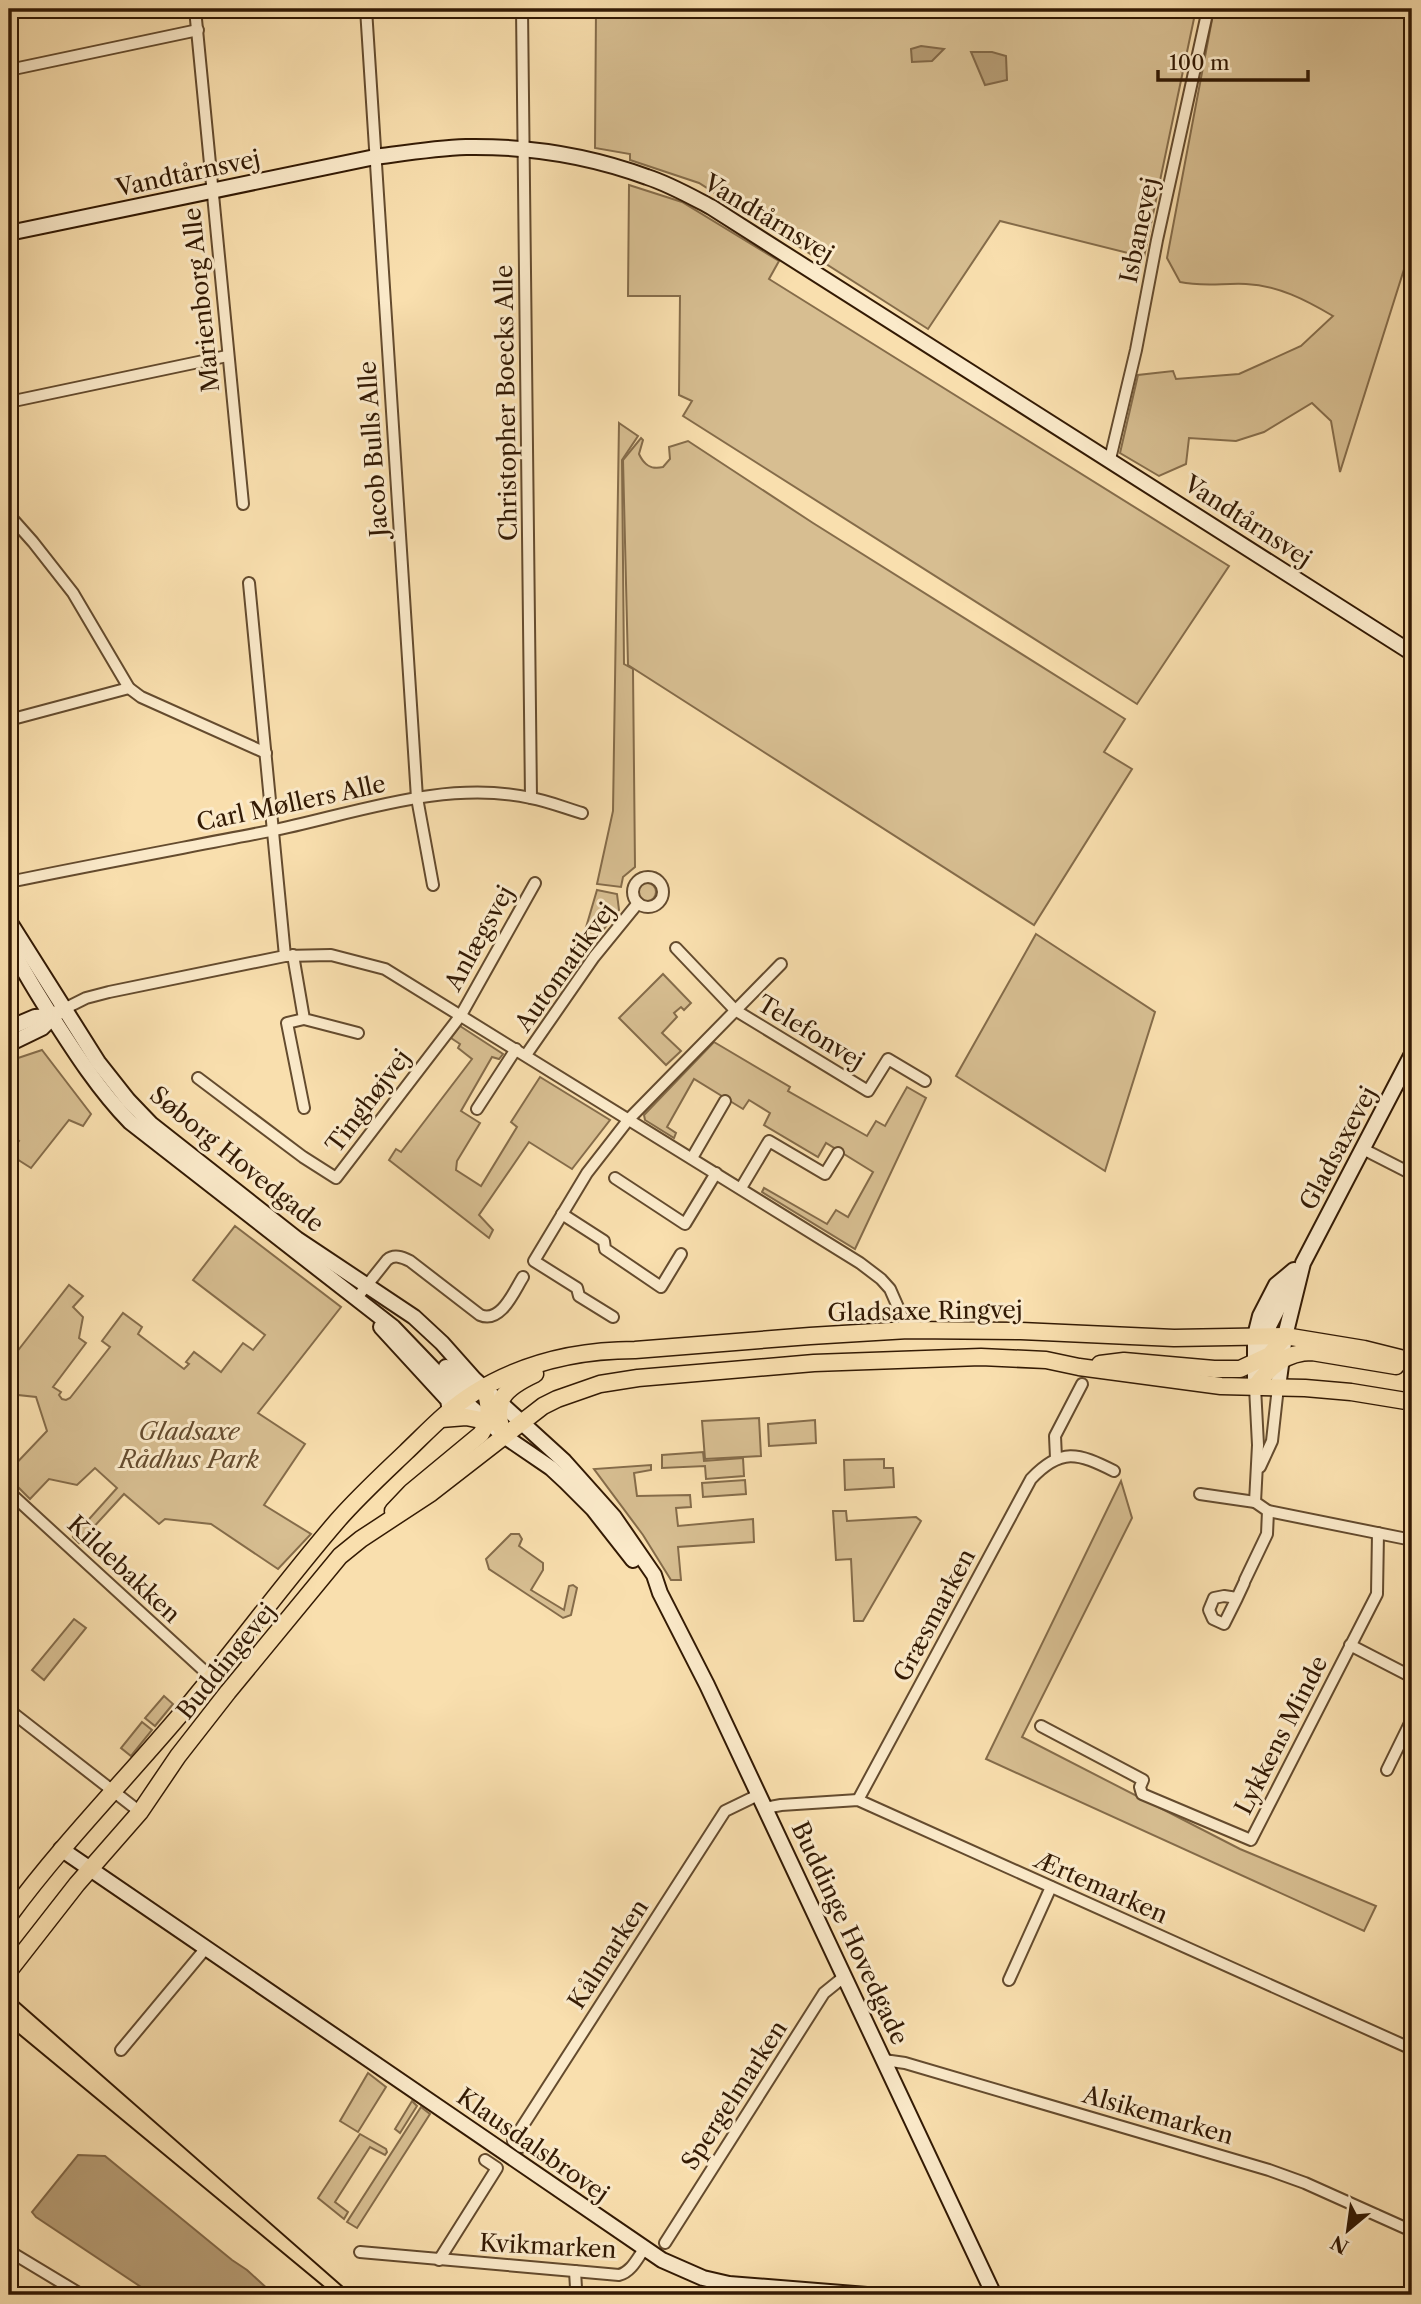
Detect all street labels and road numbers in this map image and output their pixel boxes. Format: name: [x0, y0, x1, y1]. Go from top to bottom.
street label: Vandtårnsvej: [112, 144, 263, 203]
street label: Vandtårnsvej: [698, 167, 839, 268]
street label: Isbanevej: [1114, 175, 1164, 285]
street label: Marienborg Alle: [177, 206, 225, 394]
street label: Christopher Boecks Alle: [489, 265, 523, 541]
street label: Jacob Bulls Alle: [352, 360, 394, 542]
street label: Vandtårnsvej: [1178, 468, 1317, 573]
street label: Carl Møllers Alle: [194, 769, 388, 837]
street label: Anlægsvej: [438, 880, 520, 996]
street label: Automatikvej: [508, 897, 621, 1038]
street label: Telefonvej: [752, 989, 870, 1075]
street label: Tinghøjvej: [320, 1044, 416, 1158]
street label: Søborg Hovedgade: [144, 1080, 330, 1238]
street label: Gladsaxevej: [1293, 1081, 1383, 1215]
street label: Gladsaxe Ringvej: [827, 1295, 1023, 1327]
street label: Kildebakken: [62, 1509, 186, 1629]
street label: Græsmarken: [887, 1544, 981, 1686]
street label: Buddingevej: [170, 1597, 282, 1725]
street label: Lykkens Minde: [1228, 1651, 1334, 1819]
street label: Buddinge Hovedgade: [785, 1817, 915, 2049]
street label: Ærtemarken: [1029, 1844, 1172, 1929]
street label: Kålmarken: [562, 1894, 654, 2014]
street label: Spergelmarken: [675, 2015, 793, 2175]
street label: Alsikemarken: [1078, 2079, 1237, 2150]
street label: Klausdalsbrovej: [451, 2082, 615, 2208]
street label: Kvikmarken: [479, 2228, 617, 2264]

